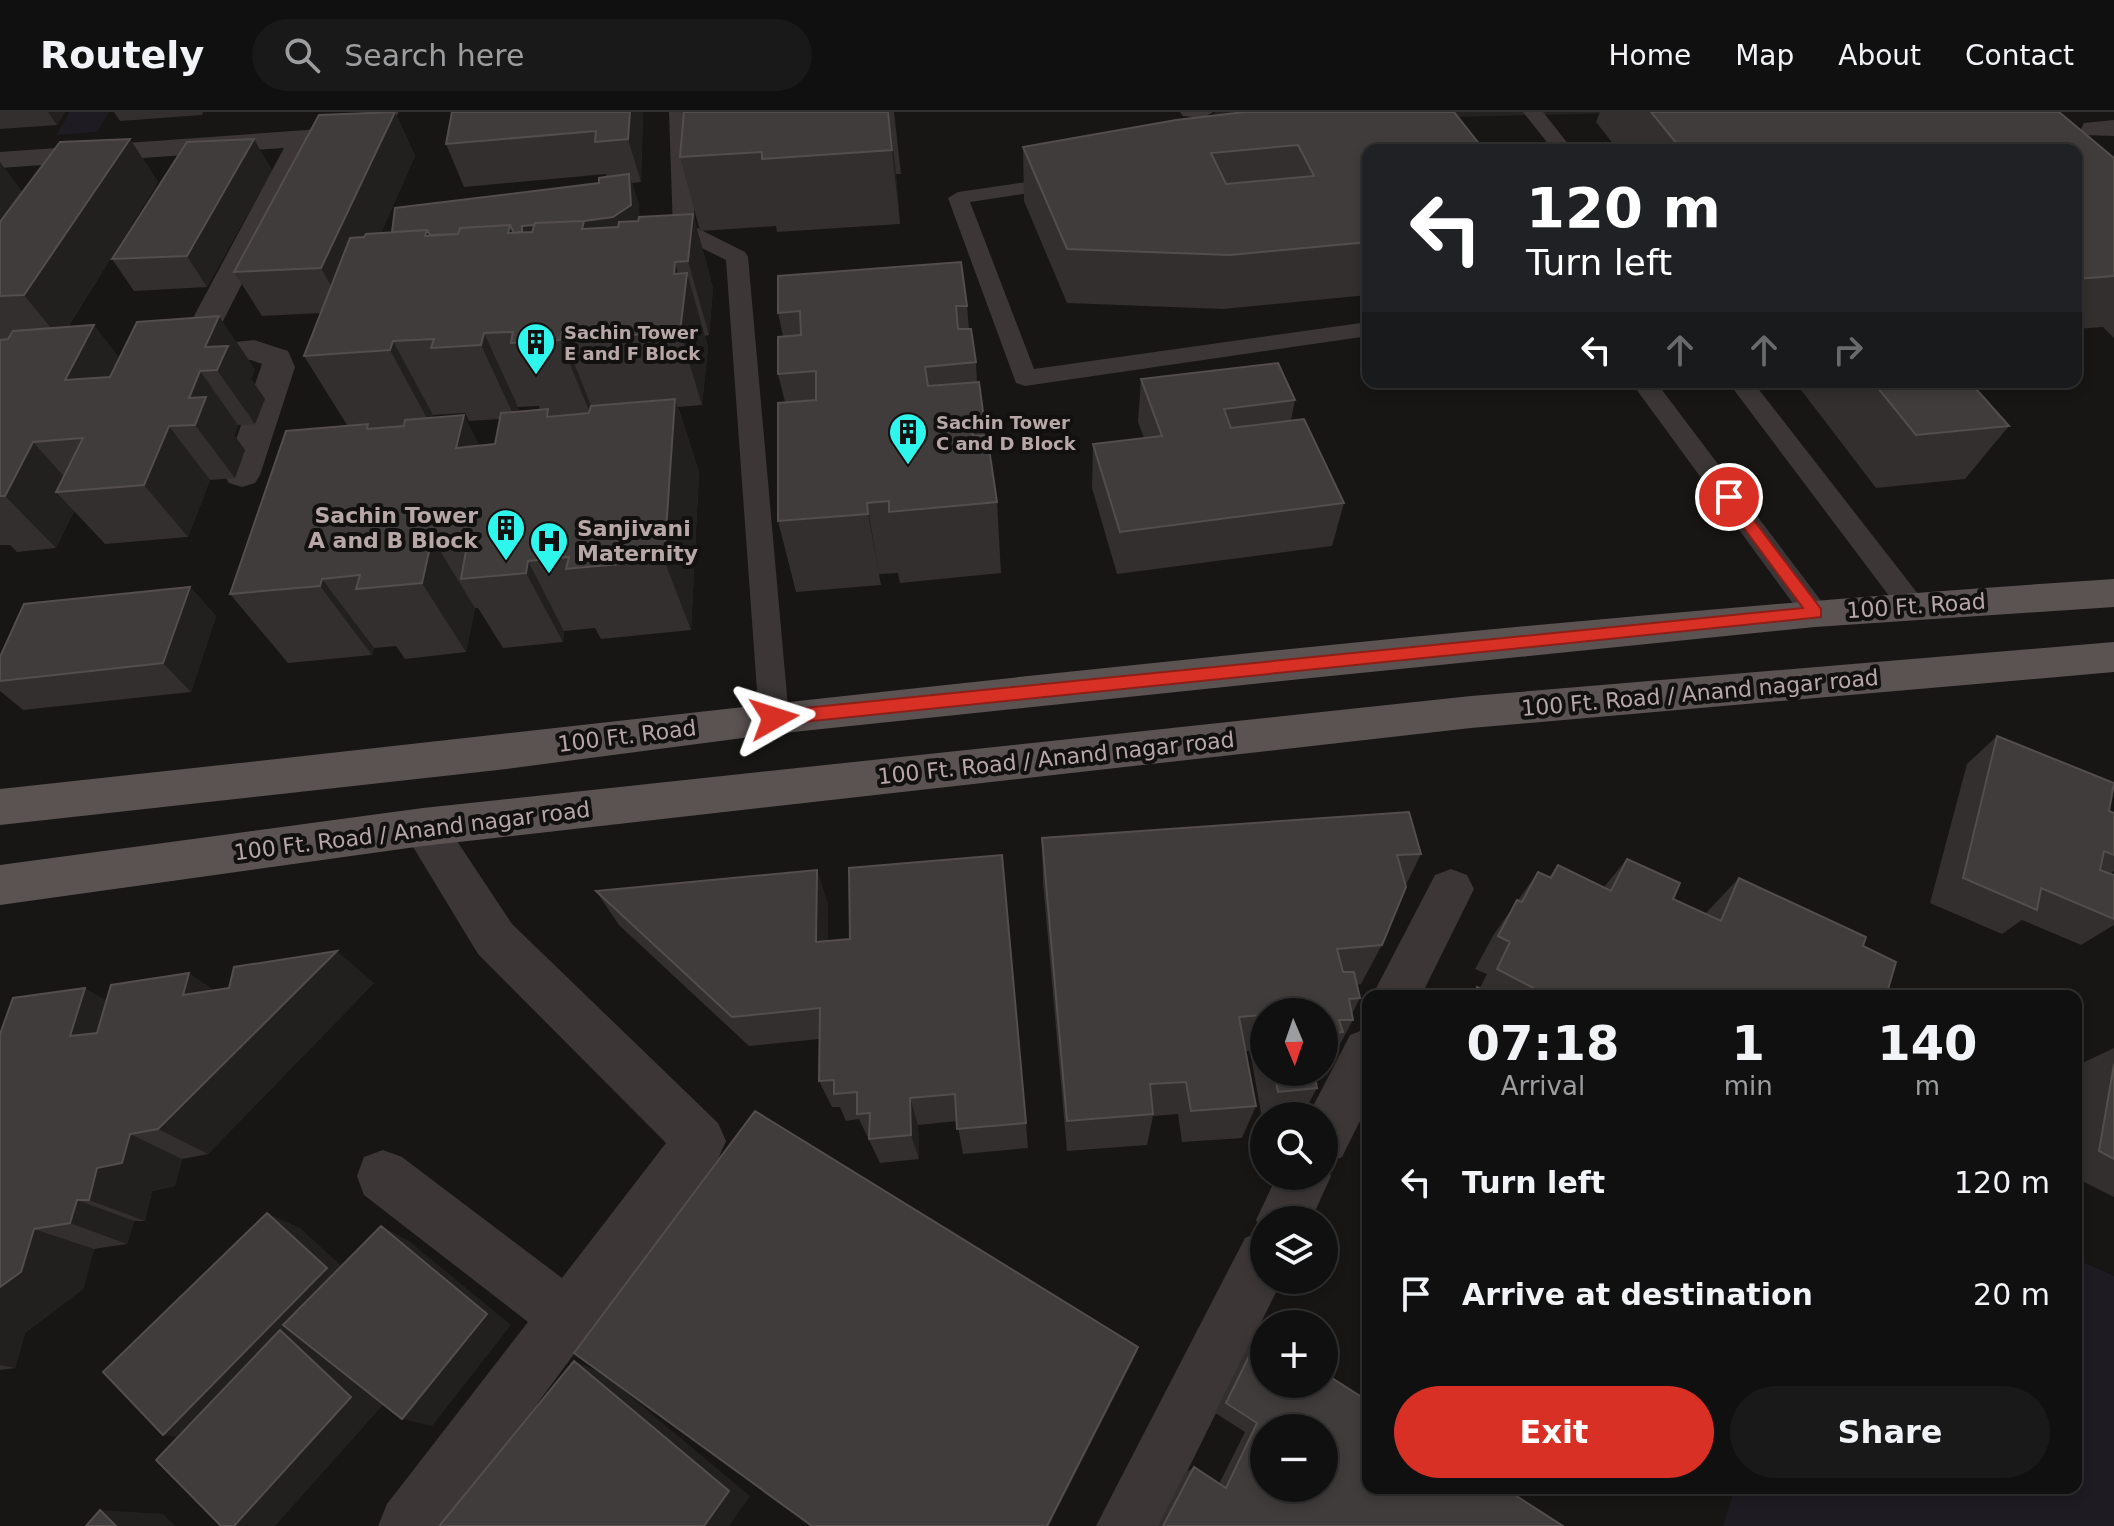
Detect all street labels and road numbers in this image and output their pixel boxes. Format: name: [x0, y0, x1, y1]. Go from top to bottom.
street label: 100 Ft. Road: [1846, 589, 1986, 623]
street label: 100 Ft. Road / Anand nagar road: [1520, 665, 1880, 721]
street label: 100 Ft. Road: [556, 715, 698, 757]
street label: 100 Ft. Road / Anand nagar road: [876, 727, 1236, 789]
street label: 100 Ft. Road / Anand nagar road: [233, 797, 591, 865]

